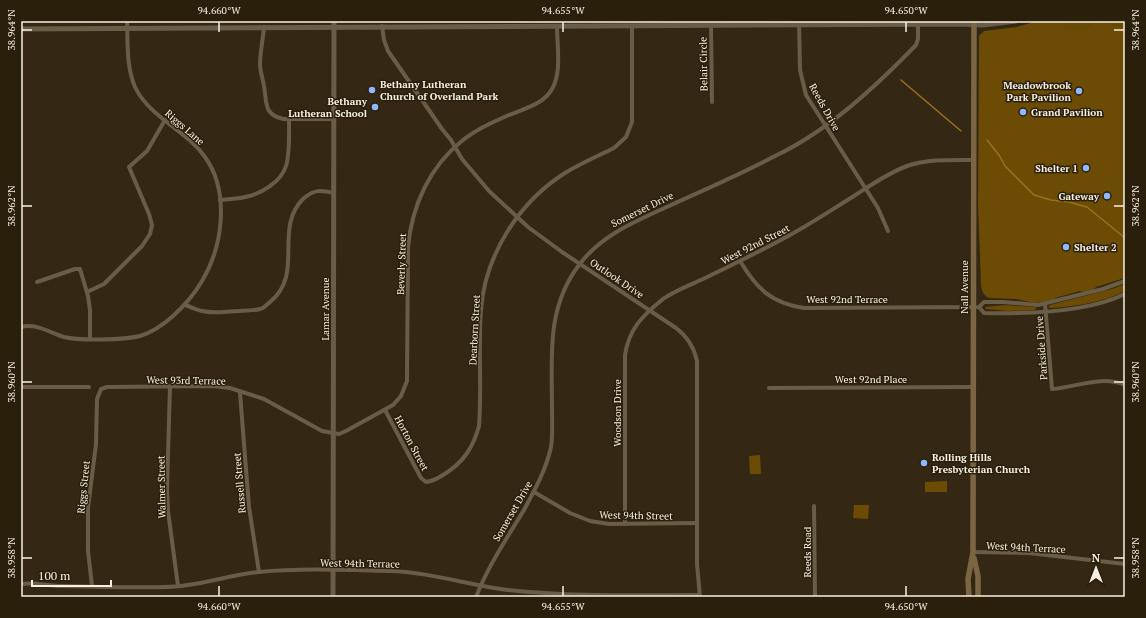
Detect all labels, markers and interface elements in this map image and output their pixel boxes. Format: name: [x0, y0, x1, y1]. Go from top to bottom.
text: 94.660°W: [197, 4, 241, 17]
text: 94.655°W: [541, 4, 585, 17]
text: 94.650°W: [884, 4, 928, 17]
text: 38.964°N: [5, 9, 18, 51]
text: 38.964°N: [1129, 9, 1142, 51]
street label: Belair Circle: [697, 37, 710, 91]
place label: Bethany Lutheran Church of Overland Park: [380, 78, 498, 103]
place label: Meadowbrook Park Pavilion: [1003, 79, 1072, 104]
street label: Reeds Drive: [806, 81, 843, 133]
marker: Bethany Lutheran Church of Overland Park: [367, 85, 377, 95]
marker: Meadowbrook Park Pavilion: [1074, 86, 1084, 96]
place label: Bethany Lutheran School: [288, 95, 368, 120]
marker: Bethany Lutheran School: [370, 102, 380, 112]
place label: Grand Pavilion: [1031, 106, 1103, 119]
street label: Riggs Lane: [162, 107, 207, 148]
marker: Grand Pavilion: [1018, 107, 1028, 117]
place label: Shelter 1: [1035, 162, 1078, 175]
marker: Shelter 1: [1081, 163, 1091, 173]
text: 38.962°N: [5, 185, 18, 227]
text: 38.962°N: [1129, 185, 1142, 227]
street label: Somerset Drive: [609, 189, 676, 230]
place label: Gateway: [1058, 190, 1100, 203]
marker: Gateway: [1102, 191, 1112, 201]
street label: West 92nd Street: [719, 221, 792, 267]
street label: Beverly Street: [394, 233, 409, 295]
place label: Shelter 2: [1074, 241, 1117, 254]
marker: Shelter 2: [1061, 242, 1071, 252]
street label: Outlook Drive: [587, 256, 646, 301]
street label: Nall Avenue: [958, 260, 971, 314]
street label: Lamar Avenue: [319, 277, 332, 341]
street label: West 92nd Terrace: [806, 293, 888, 306]
street label: Dearborn Street: [466, 294, 483, 366]
street label: Parkside Drive: [1033, 315, 1050, 380]
text: 38.960°N: [5, 361, 18, 403]
text: 38.960°N: [1129, 361, 1142, 403]
street label: West 93rd Terrace: [146, 373, 226, 388]
street label: West 92nd Place: [835, 373, 907, 386]
street label: Woodson Drive: [611, 379, 624, 447]
street label: Horton Street: [392, 413, 432, 473]
place label: Rolling Hills Presbyterian Church: [932, 451, 1031, 476]
street label: Russell Street: [230, 452, 249, 514]
street label: Walmer Street: [154, 455, 169, 519]
marker: Rolling Hills Presbyterian Church: [919, 458, 929, 468]
street label: Riggs Street: [74, 460, 93, 514]
street label: Somerset Drive: [490, 479, 535, 544]
street label: West 94th Street: [599, 508, 673, 523]
street label: Reeds Road: [801, 526, 814, 577]
text: 38.958°N: [5, 537, 18, 579]
text: 38.958°N: [1129, 537, 1142, 579]
street label: West 94th Terrace: [986, 539, 1066, 556]
north arrow: [1076, 548, 1116, 588]
text: N: [1092, 551, 1101, 565]
street label: West 94th Terrace: [320, 556, 400, 571]
scale bar: [32, 562, 111, 588]
text: 100 m: [38, 568, 71, 583]
text: 94.660°W: [197, 600, 241, 613]
text: 94.655°W: [541, 600, 585, 613]
text: 94.650°W: [884, 600, 928, 613]

